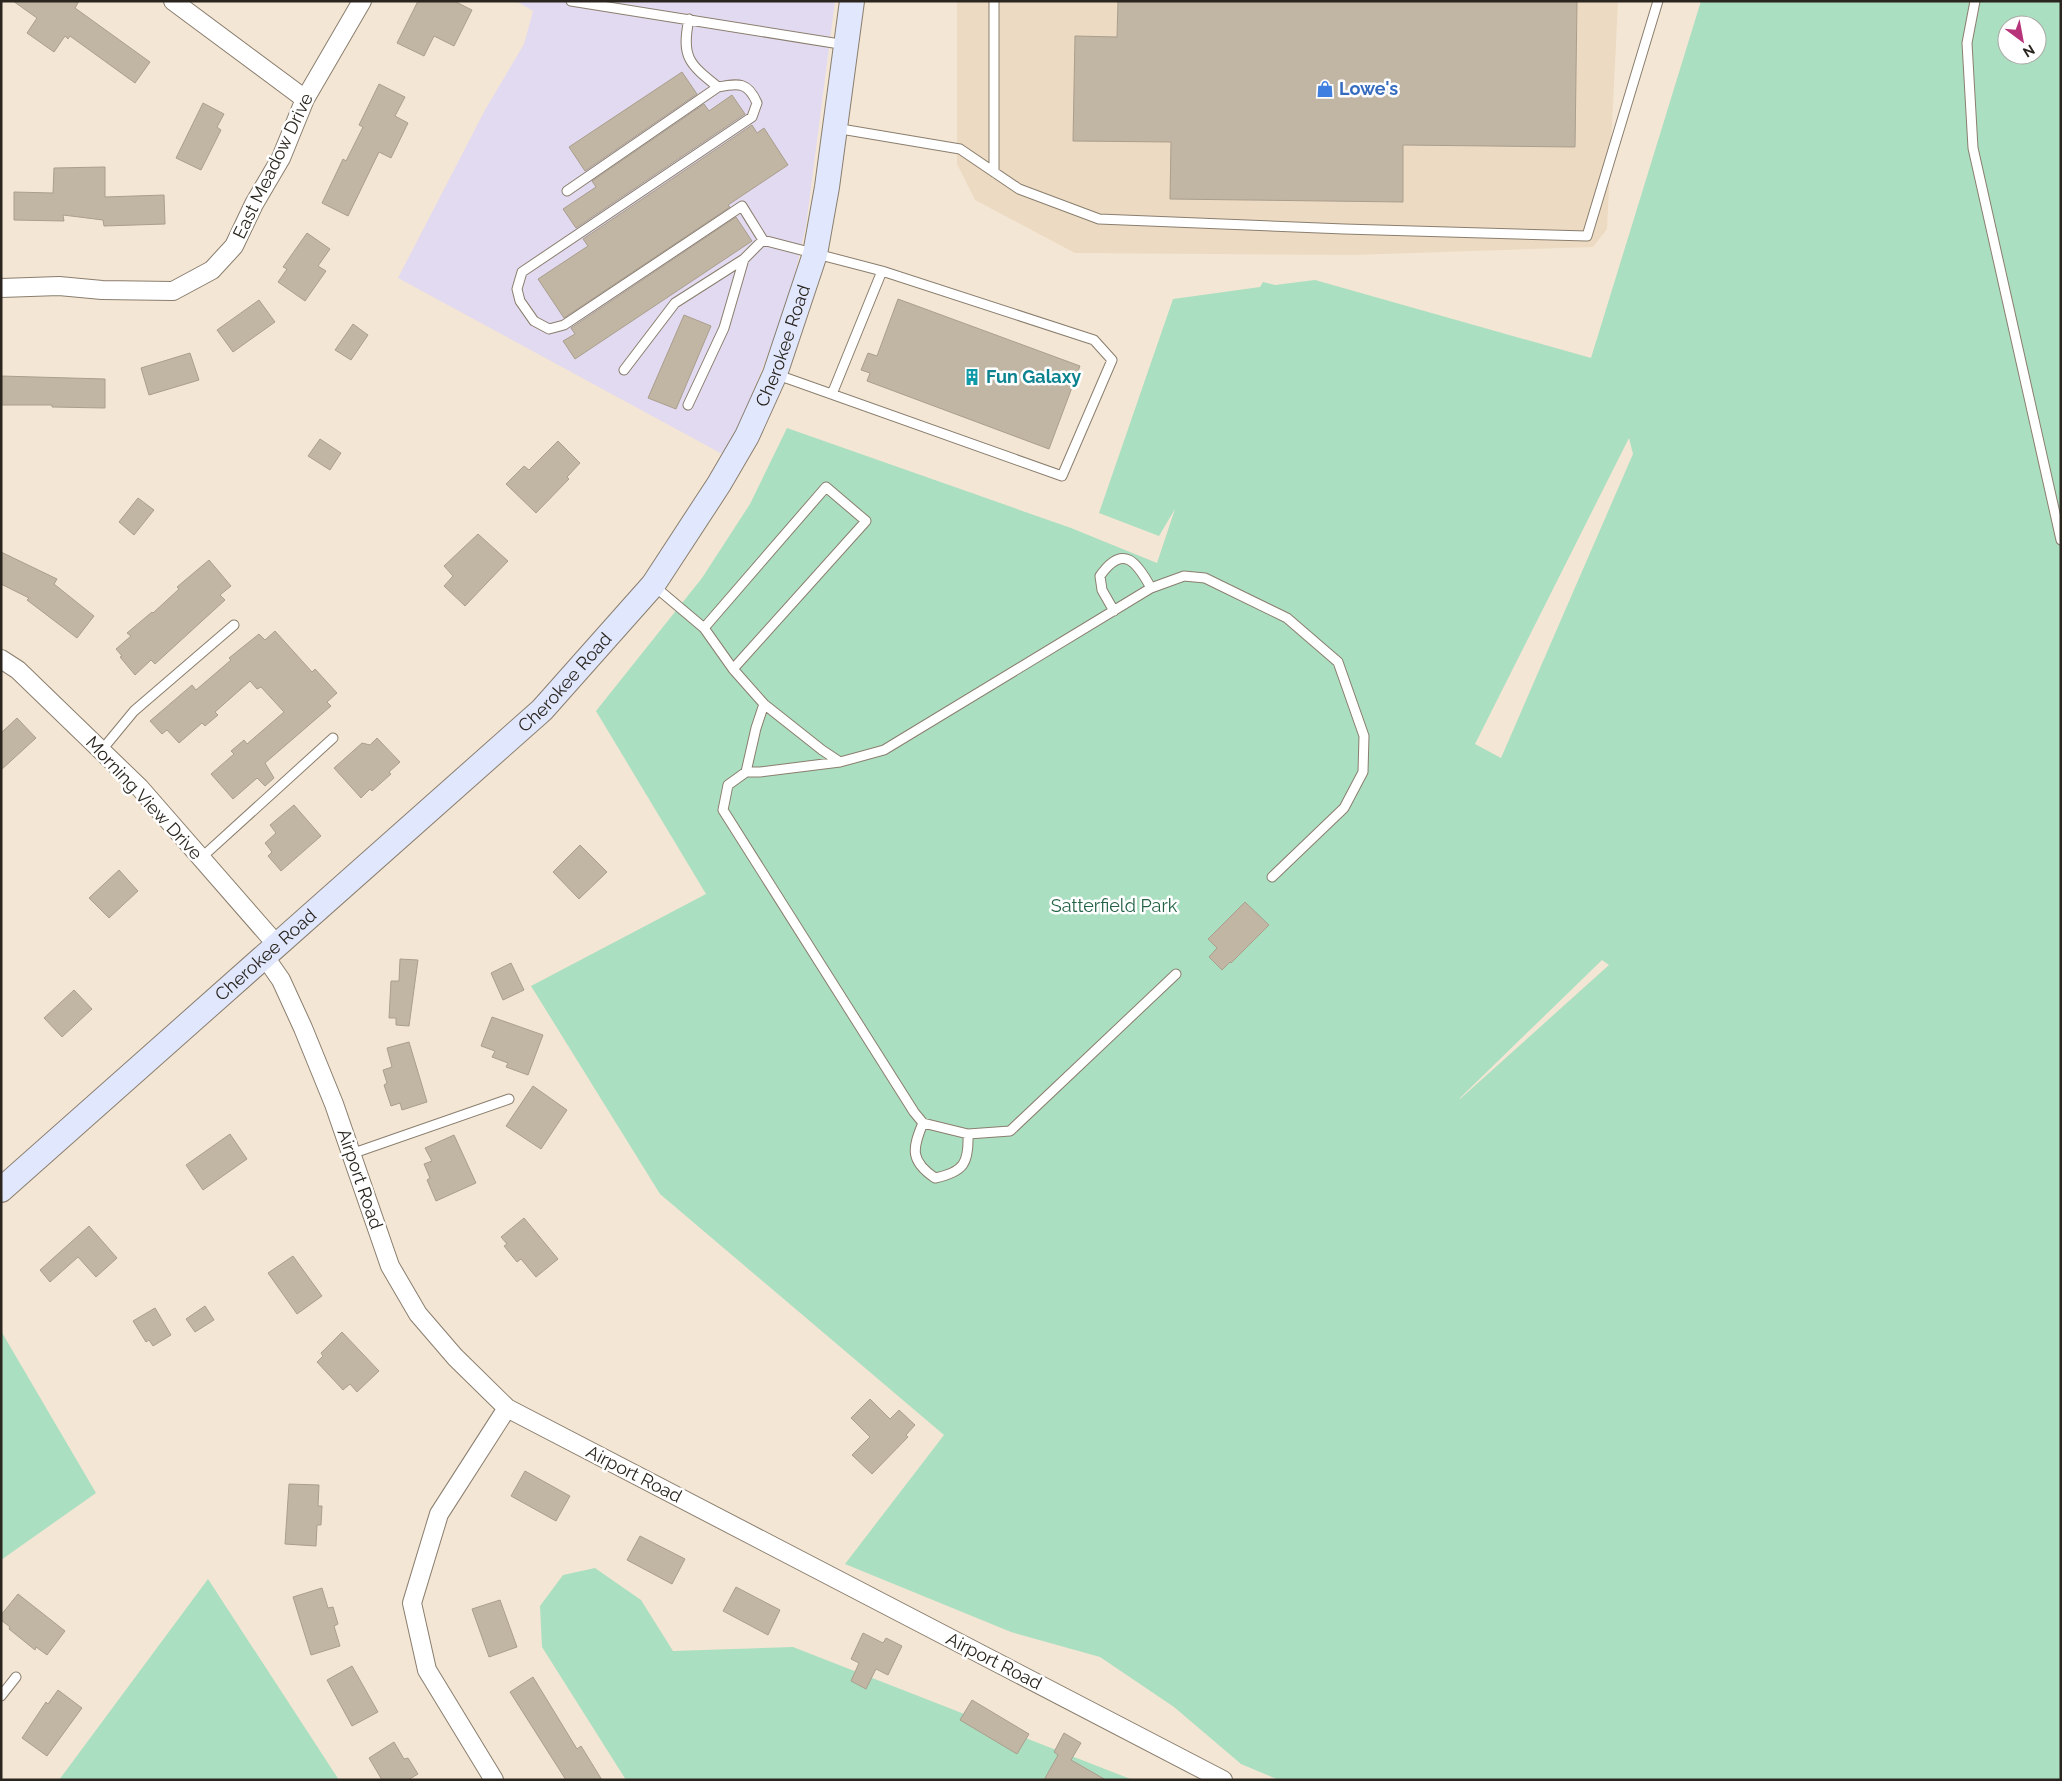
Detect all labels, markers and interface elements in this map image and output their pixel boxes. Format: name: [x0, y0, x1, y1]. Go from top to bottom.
north arrow: [1997, 15, 2047, 65]
text: N: [2020, 41, 2038, 61]
place label: Lowe's: [1339, 78, 1398, 99]
shop icon: Lowe's: [1315, 79, 1335, 99]
street label: East Meadow Drive: [228, 89, 317, 242]
street label: Cherokee Road: [751, 282, 814, 410]
place label: Fun Galaxy: [986, 366, 1081, 387]
building icon: Fun Galaxy: [962, 367, 982, 387]
street label: Cherokee Road: [513, 628, 616, 736]
street label: Morning View Drive: [82, 732, 207, 864]
park label: Satterfield Park: [1051, 895, 1178, 916]
street label: Cherokee Road: [211, 904, 320, 1005]
street label: Airport Road: [334, 1126, 387, 1232]
street label: Airport Road: [583, 1441, 685, 1507]
street label: Airport Road: [943, 1628, 1045, 1694]

